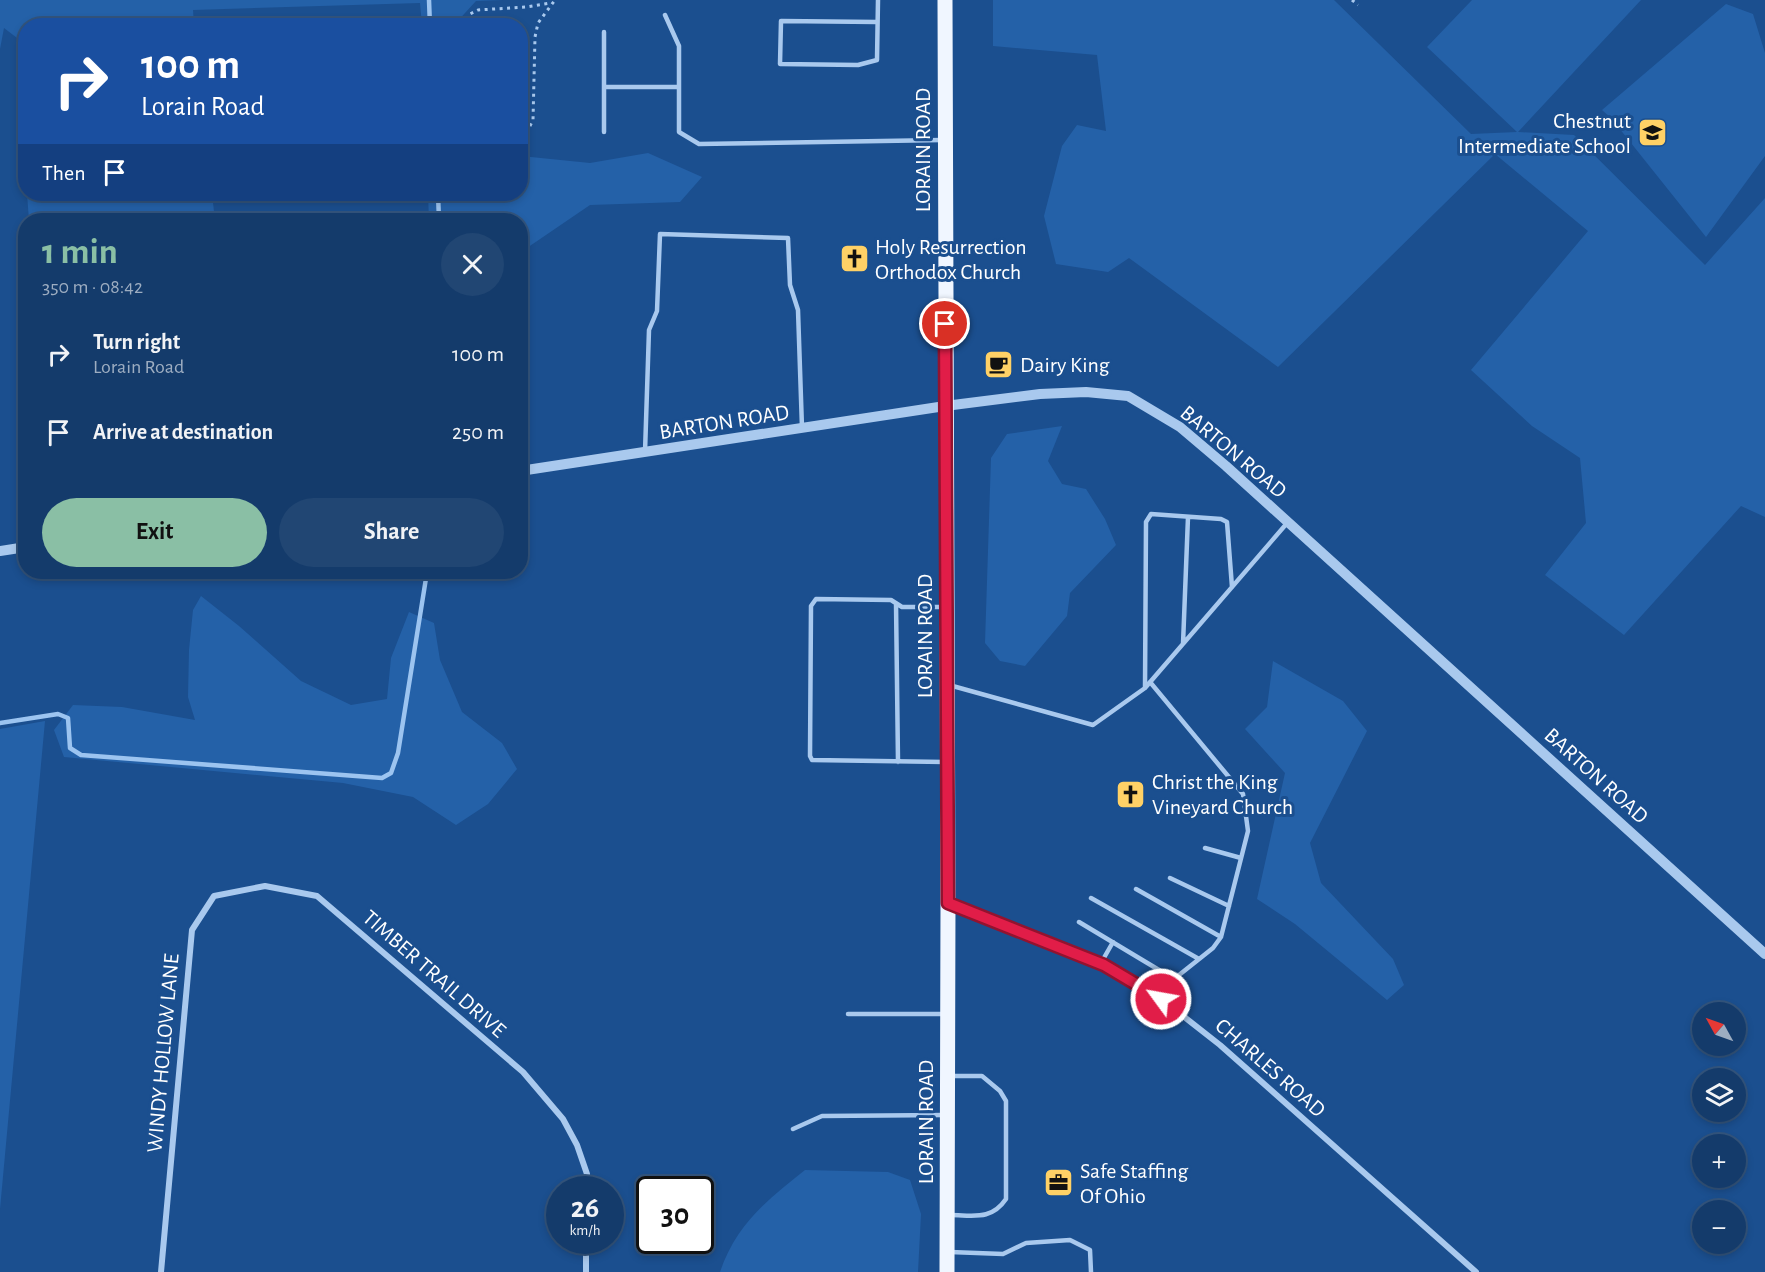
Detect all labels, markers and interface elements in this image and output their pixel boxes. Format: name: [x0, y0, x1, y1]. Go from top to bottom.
icon: right: [42, 42, 120, 120]
text: 100 m: [141, 44, 240, 86]
street label: LORAIN ROAD: [912, 88, 934, 212]
text: Lorain Road: [141, 93, 264, 120]
place label: Chestnut Intermediate School: [1458, 110, 1631, 157]
school or university icon: Chestnut Intermediate School: [1636, 117, 1668, 149]
icon: arrive: [98, 156, 131, 189]
text: Then: [42, 162, 86, 184]
button: close: [441, 233, 504, 296]
text: 1 min: [42, 234, 118, 270]
place label: Holy Resurrection Orthodox Church: [875, 236, 1027, 283]
church icon: Holy Resurrection Orthodox Church: [838, 243, 870, 275]
text: 350 m · 08:42: [42, 277, 143, 297]
pin: [919, 298, 970, 349]
icon: arrive: [928, 307, 961, 340]
text: Turn right: [93, 331, 180, 353]
icon: right: [42, 338, 75, 371]
text: 100 m: [452, 343, 504, 365]
cafe icon: Dairy King: [983, 348, 1015, 380]
place label: Dairy King: [1020, 354, 1110, 376]
text: Lorain Road: [93, 357, 184, 377]
street label: BARTON ROAD: [658, 401, 791, 443]
street label: BARTON ROAD: [1176, 401, 1291, 502]
icon: arrive: [42, 416, 75, 449]
text: Arrive at destination: [93, 421, 273, 443]
text: 250 m: [452, 421, 504, 443]
button: Exit: [42, 498, 267, 567]
button: Share: [279, 498, 504, 567]
street label: LORAIN ROAD: [914, 574, 936, 698]
street label: BARTON ROAD: [1540, 724, 1652, 828]
place label: Christ the King Vineyard Church: [1152, 771, 1293, 818]
church icon: Christ the King Vineyard Church: [1115, 778, 1147, 810]
street label: TIMBER TRAIL DRIVE: [359, 906, 510, 1042]
street label: WINDY HOLLOW LANE: [143, 952, 183, 1154]
position arrow: [1129, 967, 1193, 1031]
north arrow: [1692, 1002, 1746, 1056]
map controls: [1692, 1002, 1746, 1254]
street label: CHARLES ROAD: [1211, 1014, 1330, 1121]
street label: LORAIN ROAD: [915, 1060, 937, 1184]
button: layers: [1692, 1068, 1746, 1122]
button: +: [1692, 1134, 1746, 1188]
place label: Safe Staffing Of Ohio: [1080, 1160, 1188, 1207]
office icon: Safe Staffing Of Ohio: [1043, 1167, 1075, 1199]
speed limit sign: 30: [636, 1176, 714, 1254]
text: 26: [571, 1193, 599, 1223]
button: −: [1692, 1200, 1746, 1254]
text: km/h: [570, 1223, 600, 1238]

